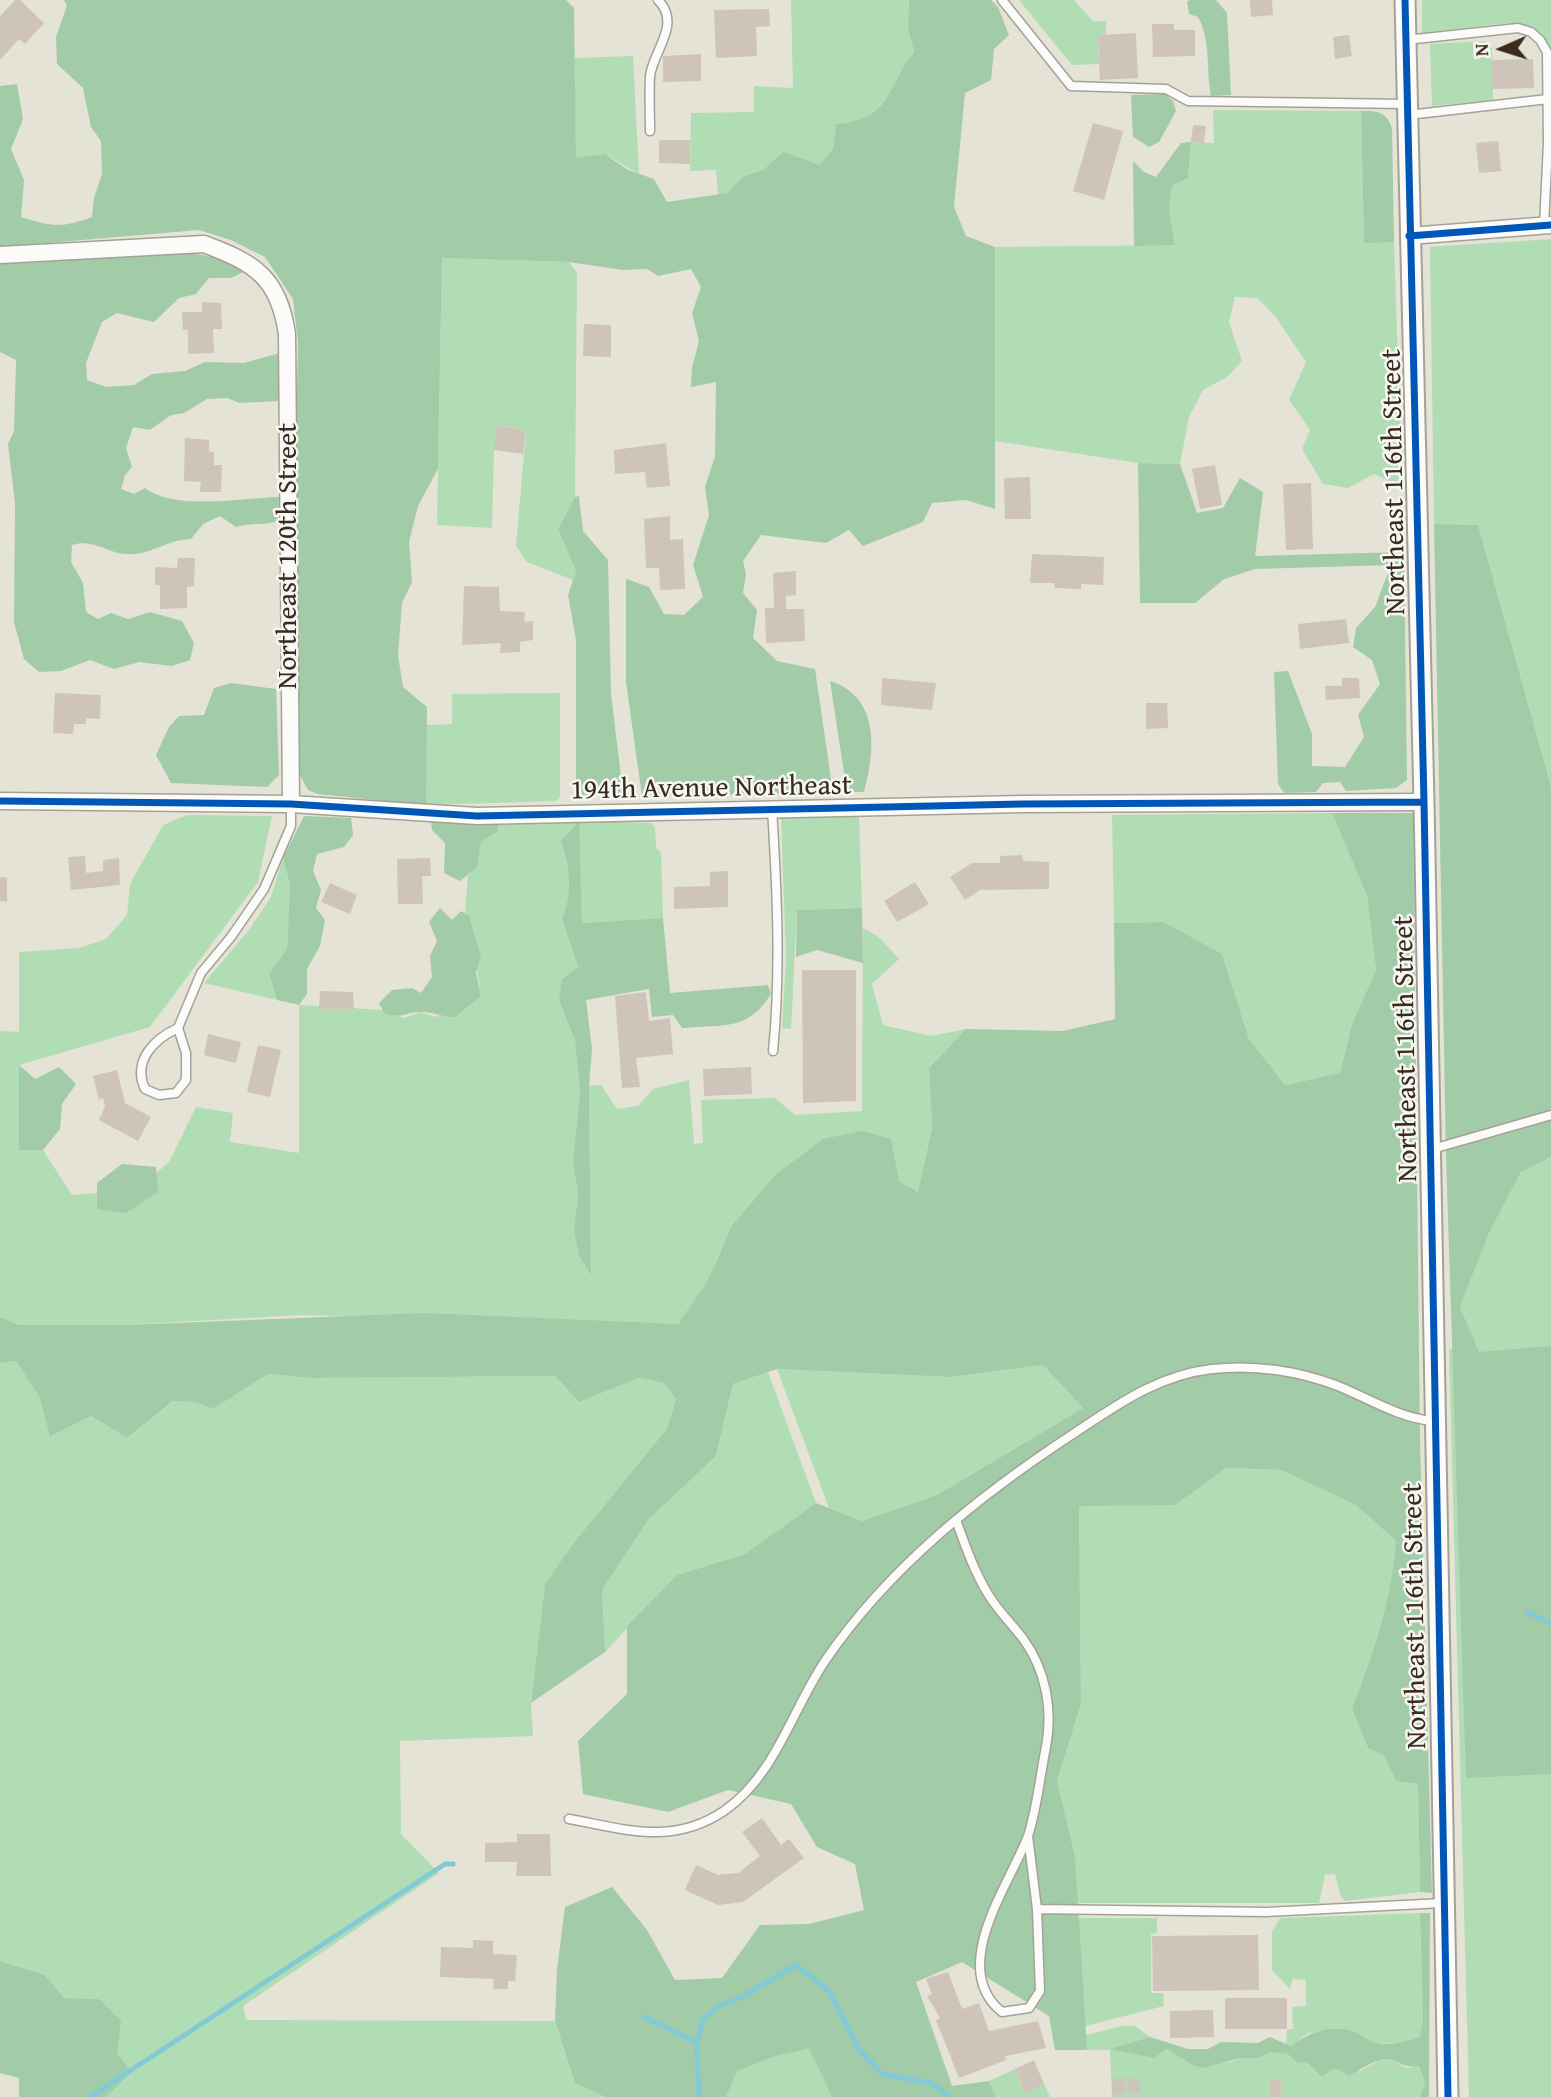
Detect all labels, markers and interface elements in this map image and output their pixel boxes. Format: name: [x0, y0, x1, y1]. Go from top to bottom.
north arrow: [1467, 14, 1537, 84]
text: N: [1467, 43, 1495, 57]
street label: Northeast 116th Street: [1376, 349, 1414, 615]
street label: Northeast 120th Street: [272, 423, 306, 689]
street label: 194th Avenue Northeast: [570, 770, 852, 808]
street label: Northeast 116th Street: [1388, 916, 1426, 1182]
street label: Northeast 116th Street: [1397, 1483, 1435, 1749]

